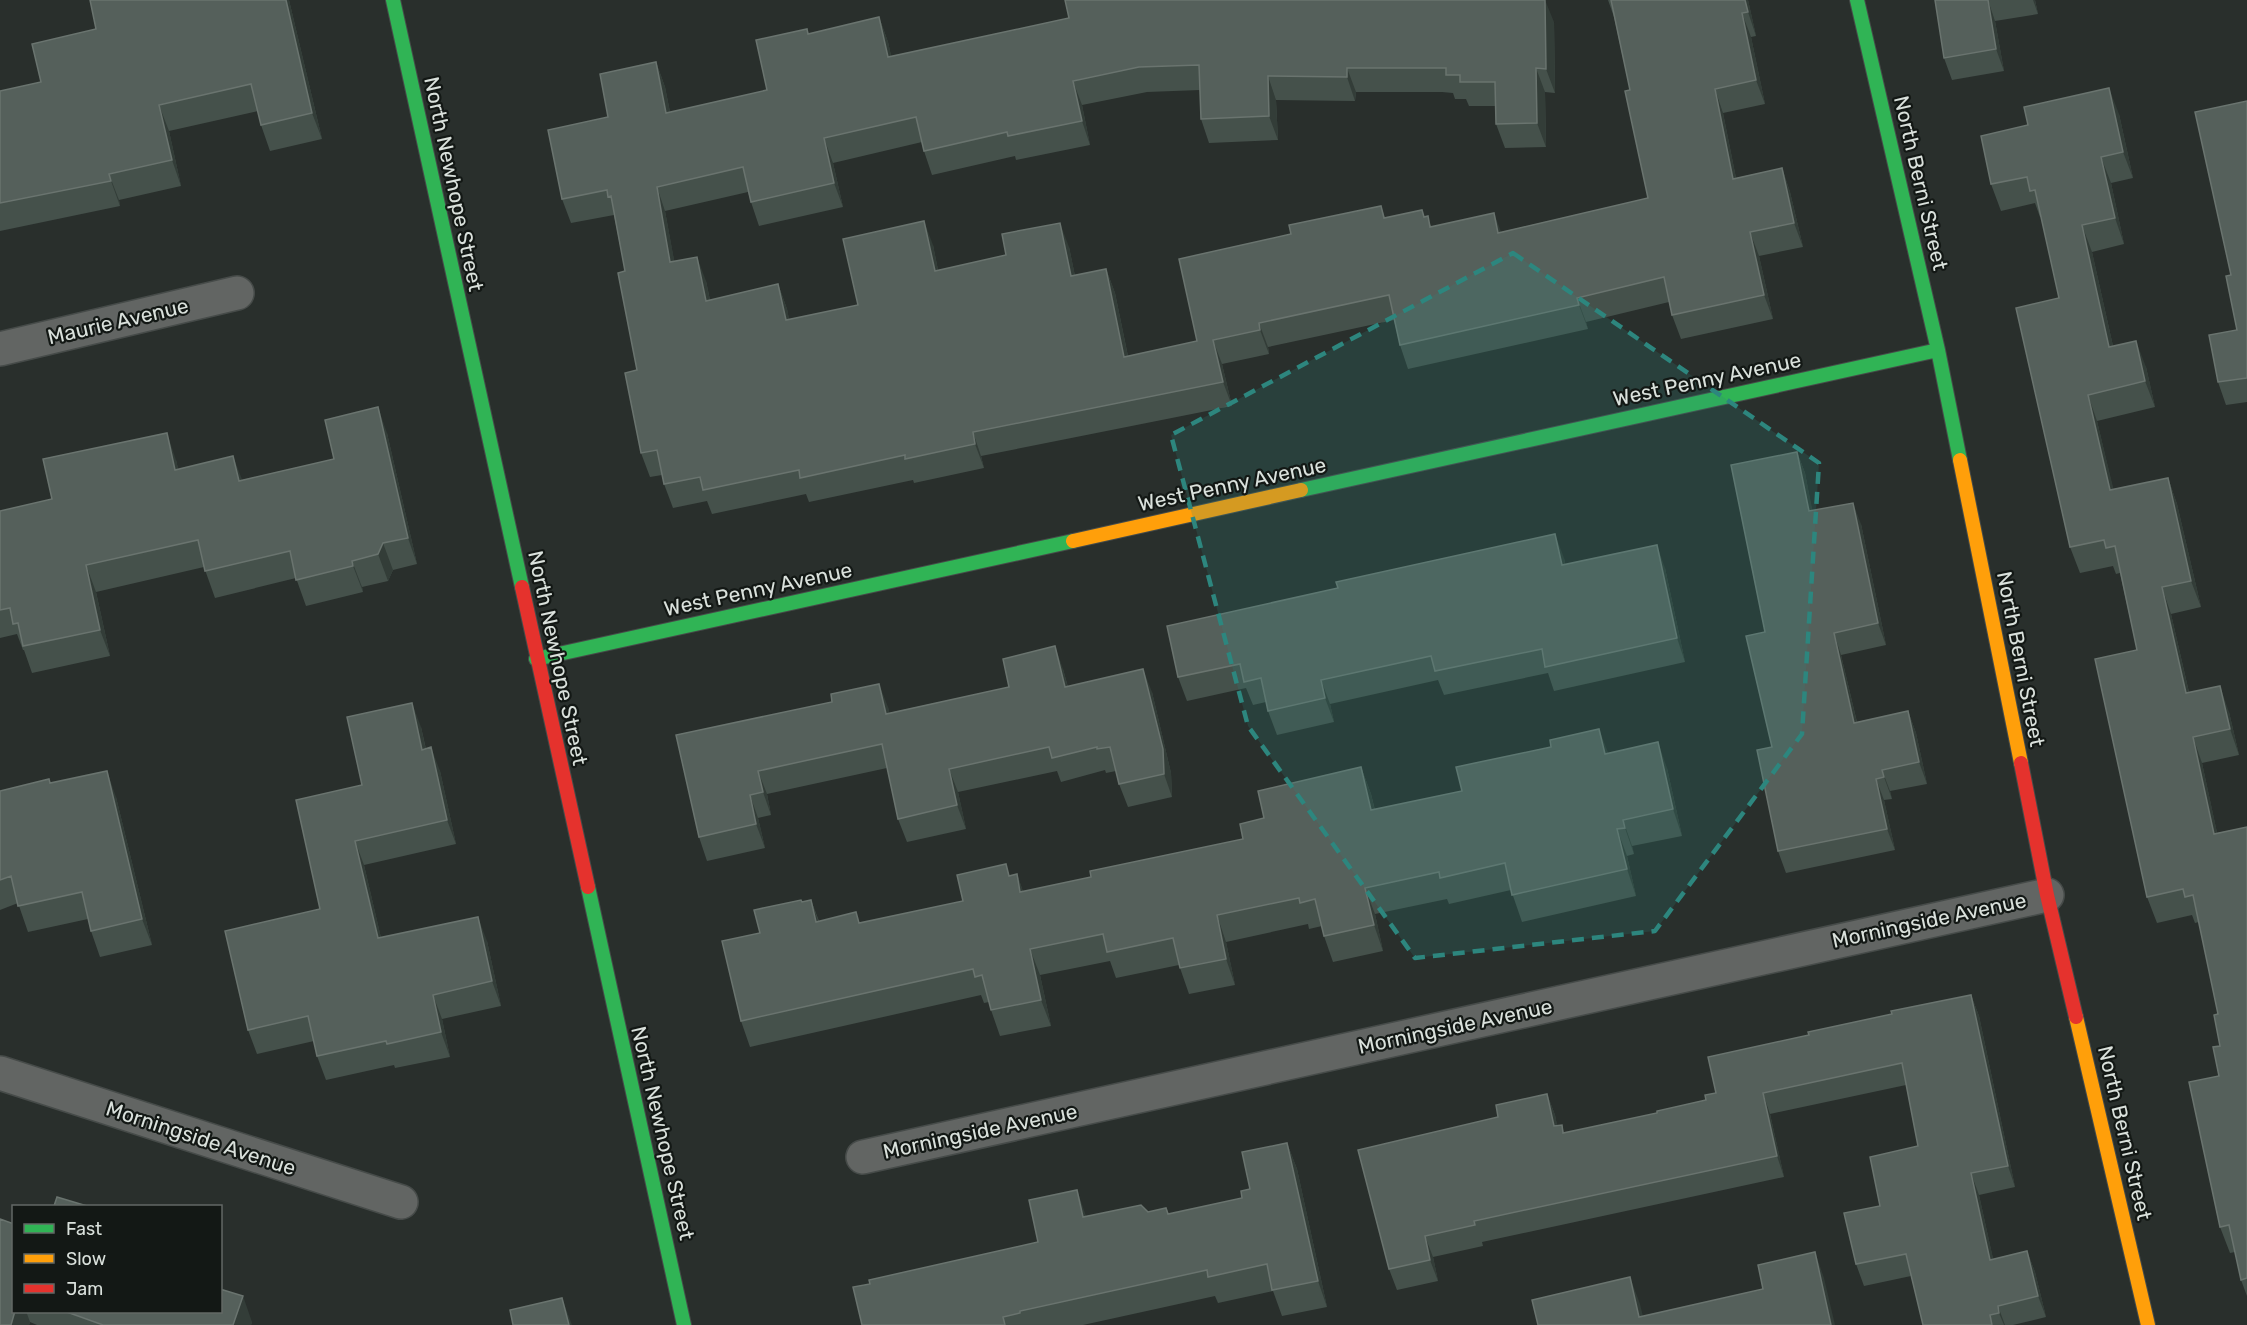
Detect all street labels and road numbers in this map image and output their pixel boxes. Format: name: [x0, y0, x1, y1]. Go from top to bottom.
street label: North Newhope Street: [419, 74, 489, 294]
street label: North Berni Street: [1889, 93, 1953, 273]
street label: Maurie Avenue: [45, 293, 191, 349]
street label: West Penny Avenue: [1611, 347, 1803, 411]
street label: West Penny Avenue: [1136, 452, 1328, 516]
street label: North Newhope Street: [523, 548, 593, 768]
street label: West Penny Avenue: [662, 557, 854, 621]
street label: North Berni Street: [1992, 569, 2050, 749]
street label: Morningside Avenue: [1830, 887, 2028, 953]
street label: Morningside Avenue: [1356, 993, 1554, 1059]
street label: North Newhope Street: [626, 1024, 700, 1242]
street label: North Berni Street: [2093, 1043, 2157, 1223]
street label: Morningside Avenue: [103, 1096, 299, 1180]
street label: Morningside Avenue: [881, 1098, 1079, 1164]

